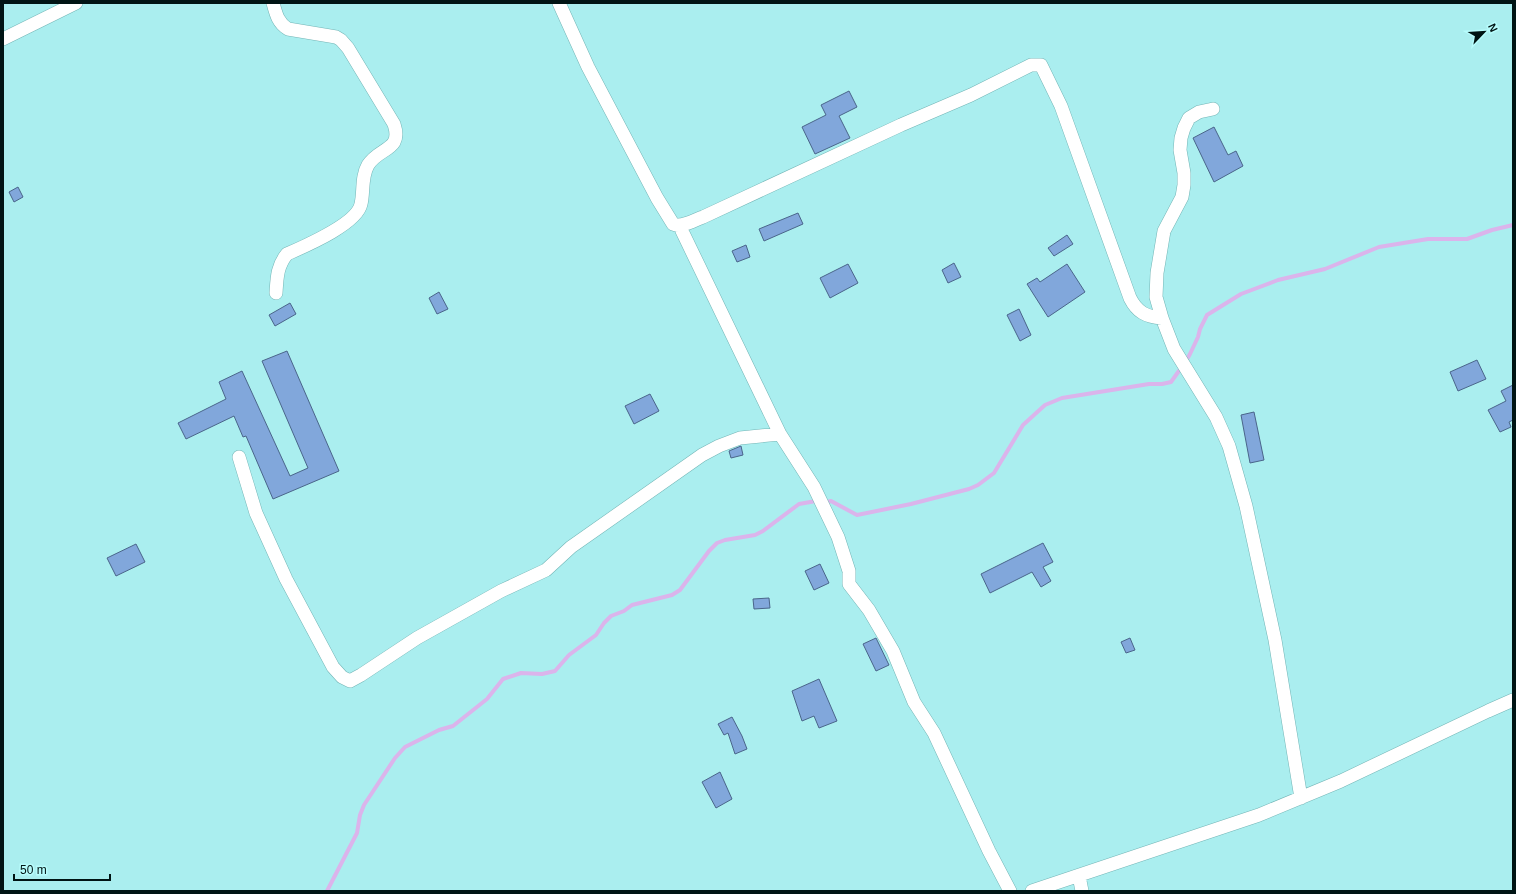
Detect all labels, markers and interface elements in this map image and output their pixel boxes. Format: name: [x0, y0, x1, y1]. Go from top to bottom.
north arrow: [1464, 12, 1504, 52]
text: N: [1486, 22, 1500, 34]
scale bar: [14, 856, 110, 882]
text: 50 m: [20, 863, 47, 877]

